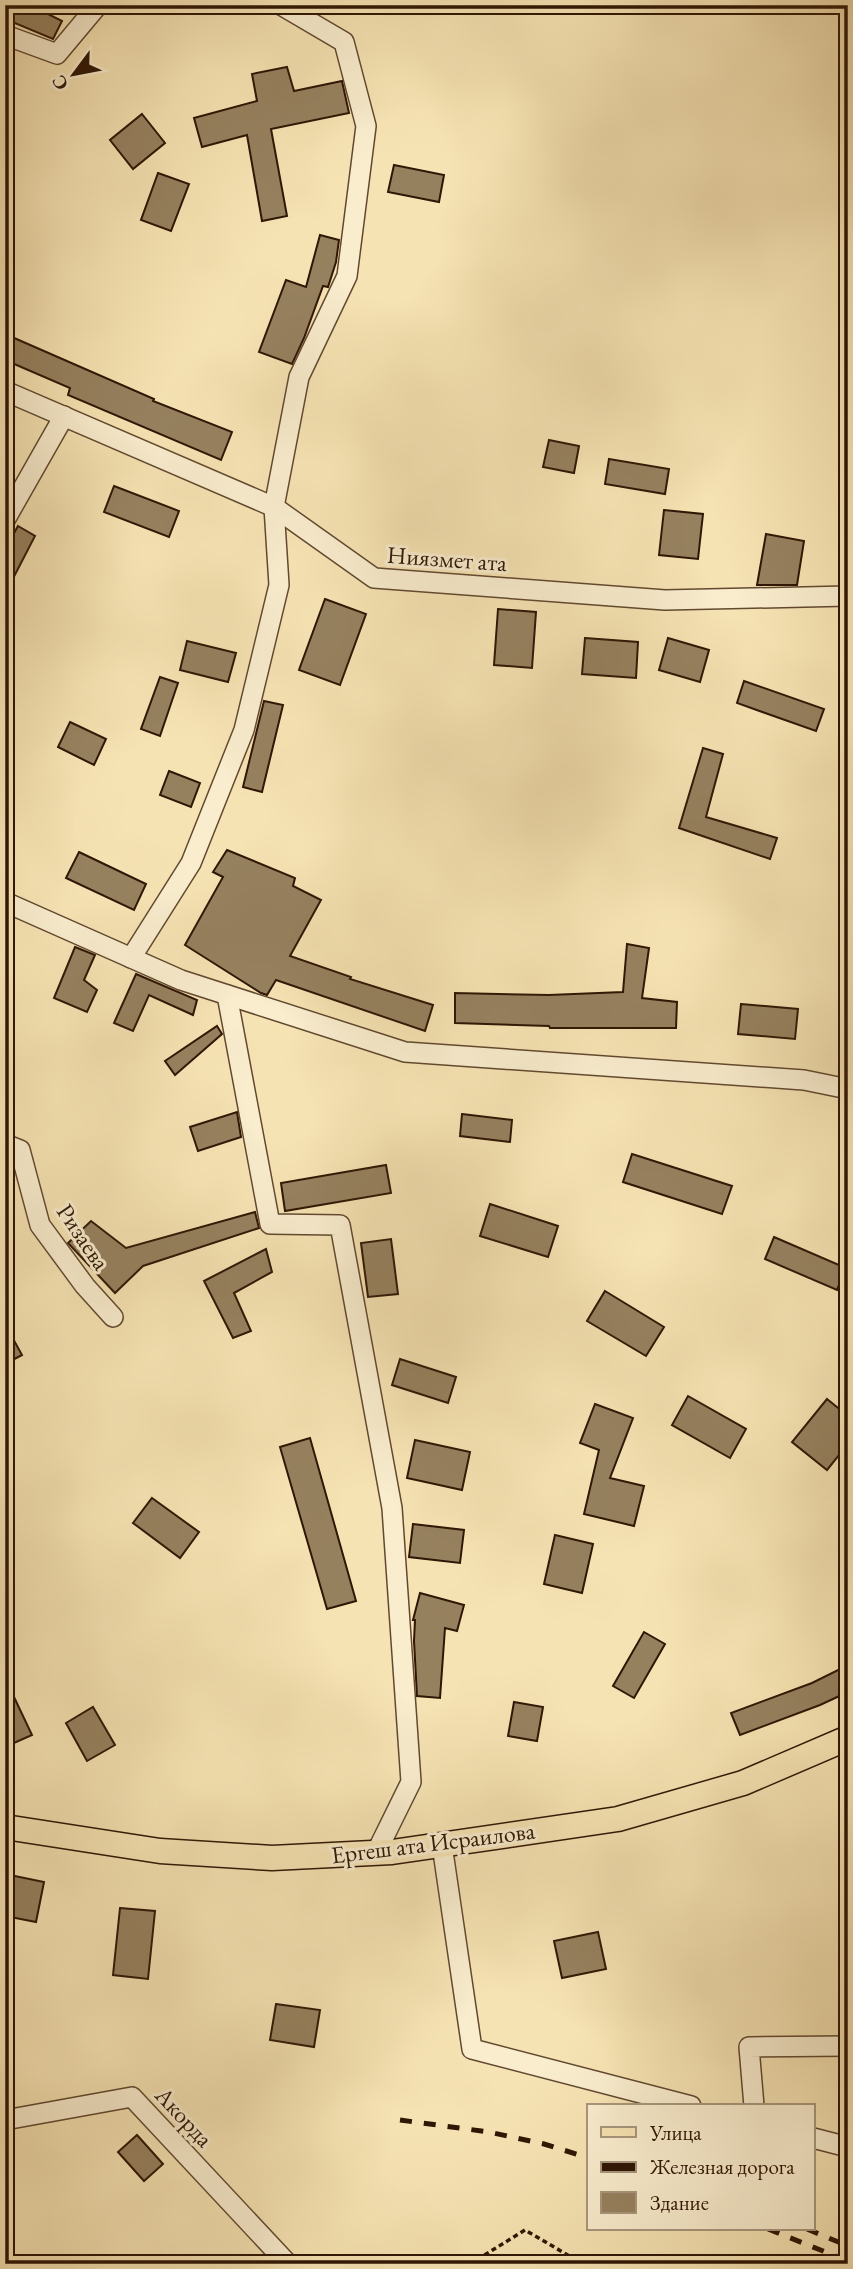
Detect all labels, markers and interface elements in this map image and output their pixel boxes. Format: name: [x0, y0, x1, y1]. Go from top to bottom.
north arrow: [38, 38, 108, 108]
text: С: [46, 70, 74, 95]
street label: Ниязмет ата: [386, 539, 508, 578]
street label: Ризаева: [50, 1197, 117, 1276]
street label: Ергеш ата Исраилова: [329, 1815, 537, 1870]
street label: Акорда: [148, 2079, 220, 2154]
legend: [587, 2104, 814, 2230]
text: Улица: [649, 2119, 702, 2146]
text: Железная дорога: [649, 2153, 795, 2180]
text: Здание: [650, 2189, 709, 2216]

